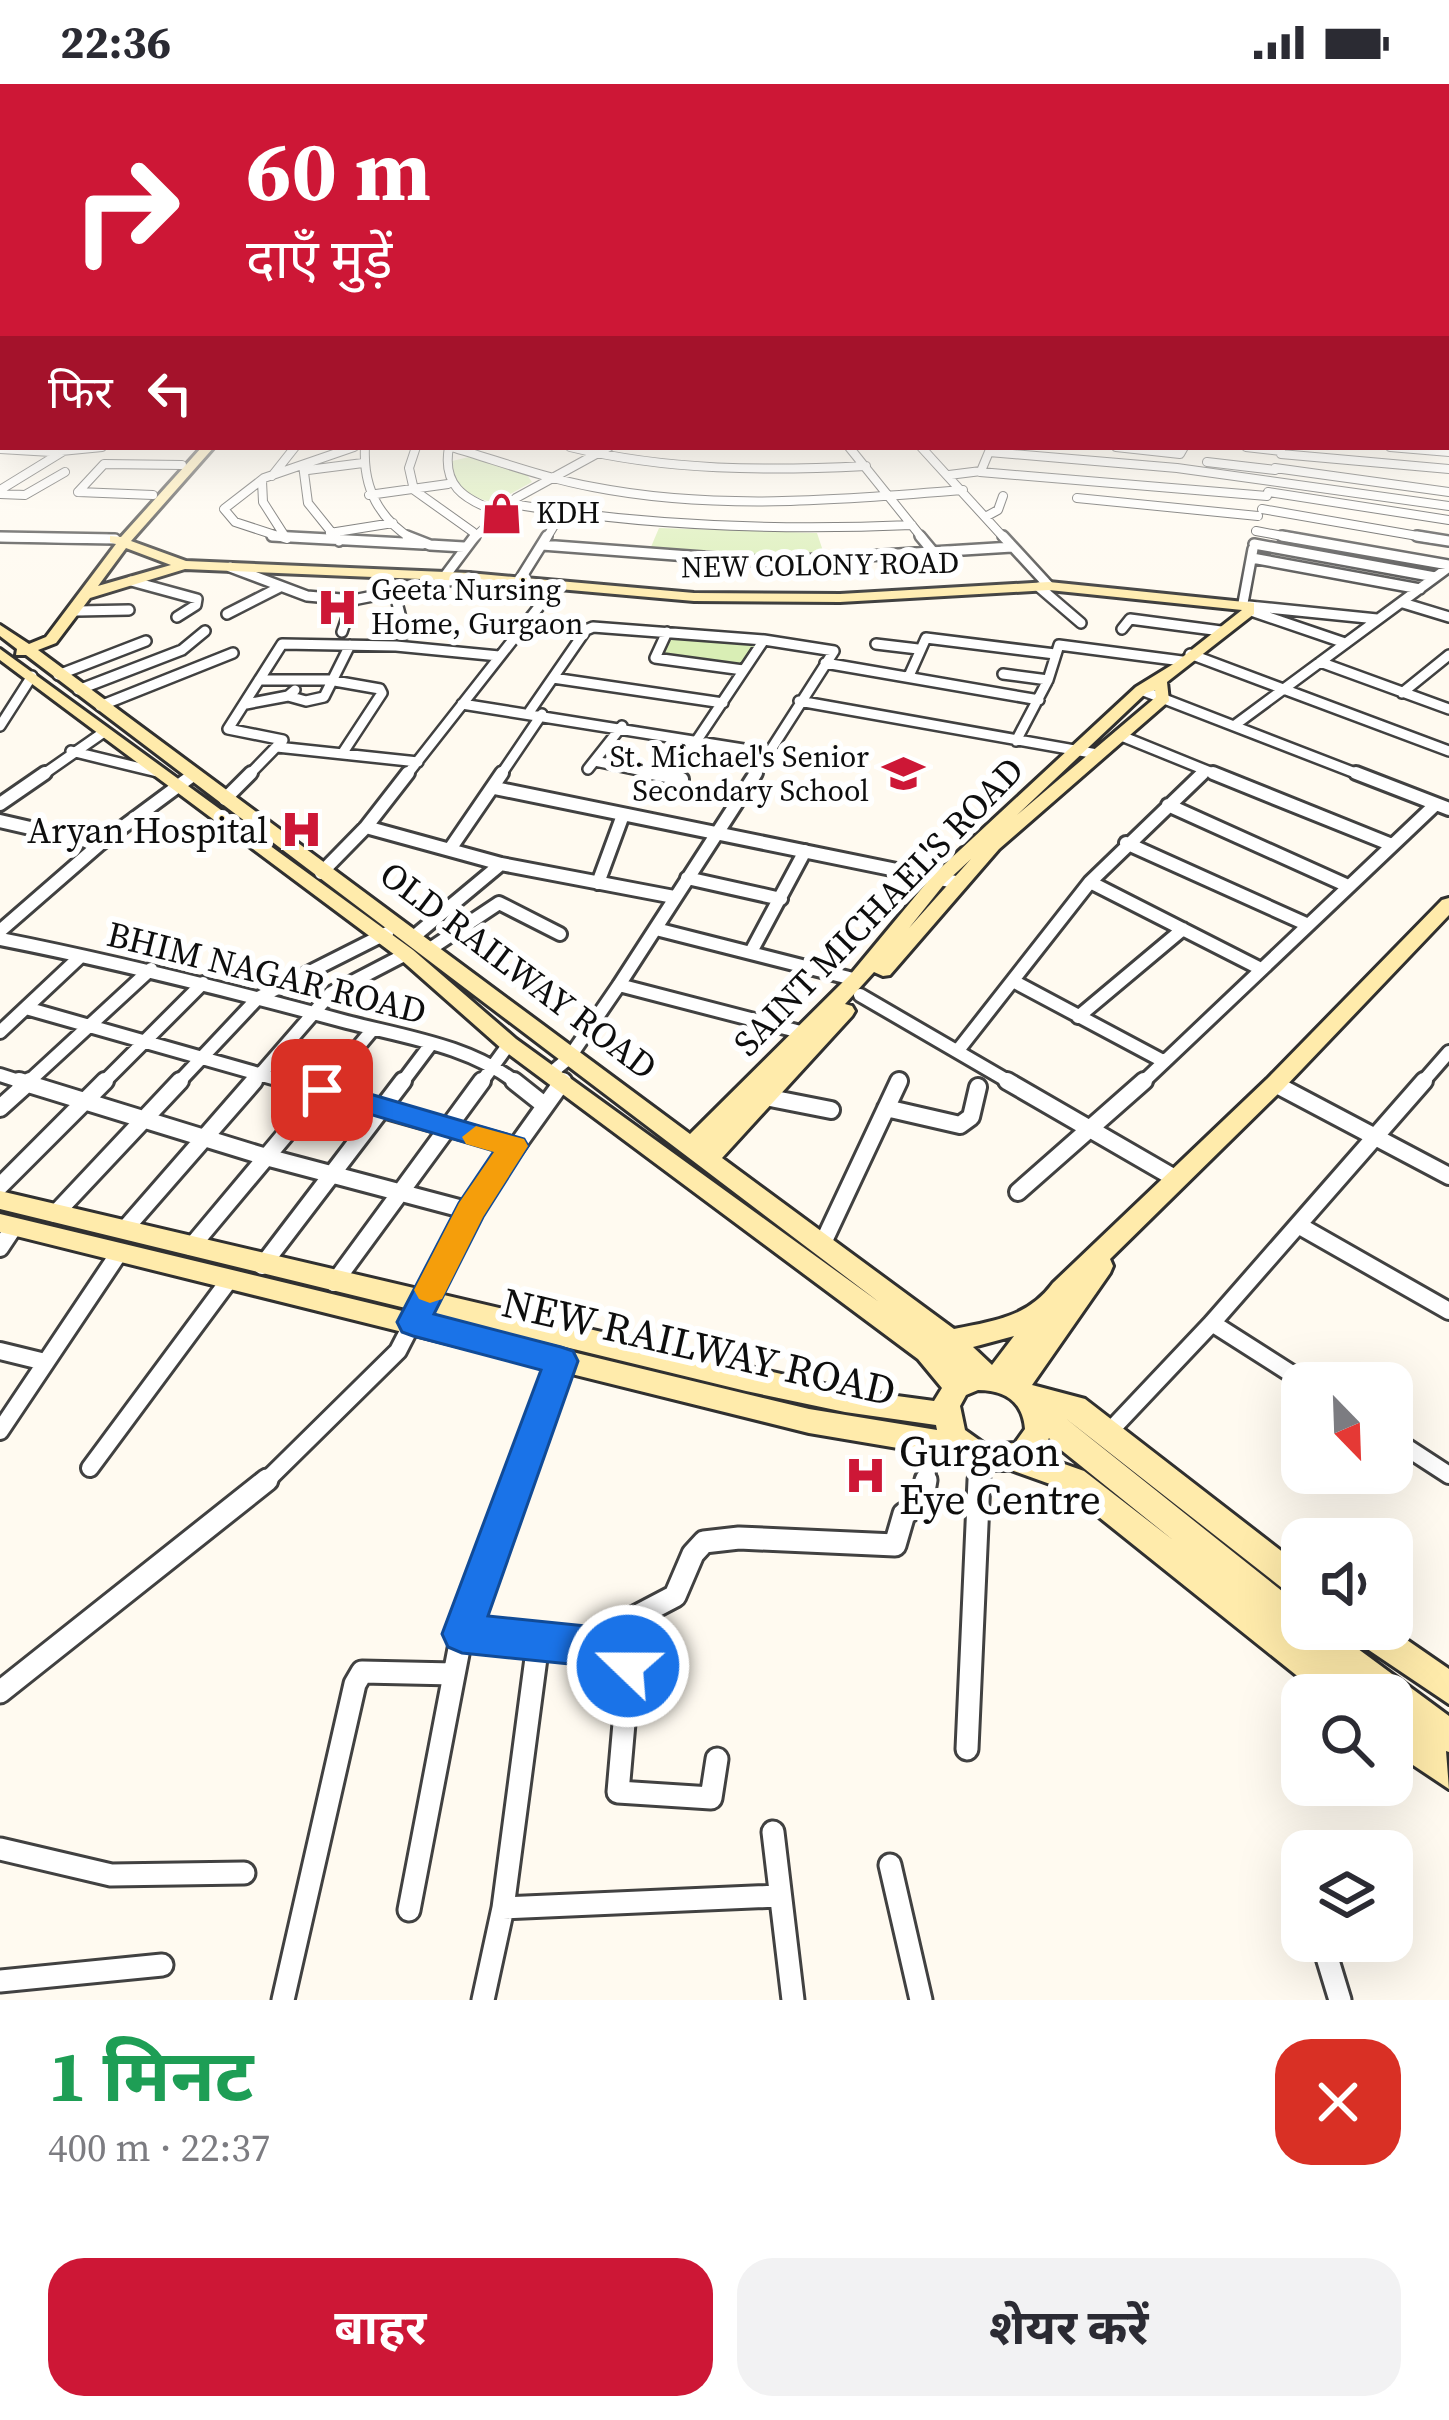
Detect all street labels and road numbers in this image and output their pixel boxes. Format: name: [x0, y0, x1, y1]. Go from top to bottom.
street label: NEW COLONY ROAD: [680, 542, 960, 587]
street label: SAINT MICHAEL'S ROAD: [722, 746, 1034, 1067]
street label: OLD RAILWAY ROAD: [370, 850, 667, 1091]
street label: BHIM NAGAR ROAD: [102, 909, 432, 1036]
street label: NEW RAILWAY ROAD: [497, 1273, 901, 1419]

